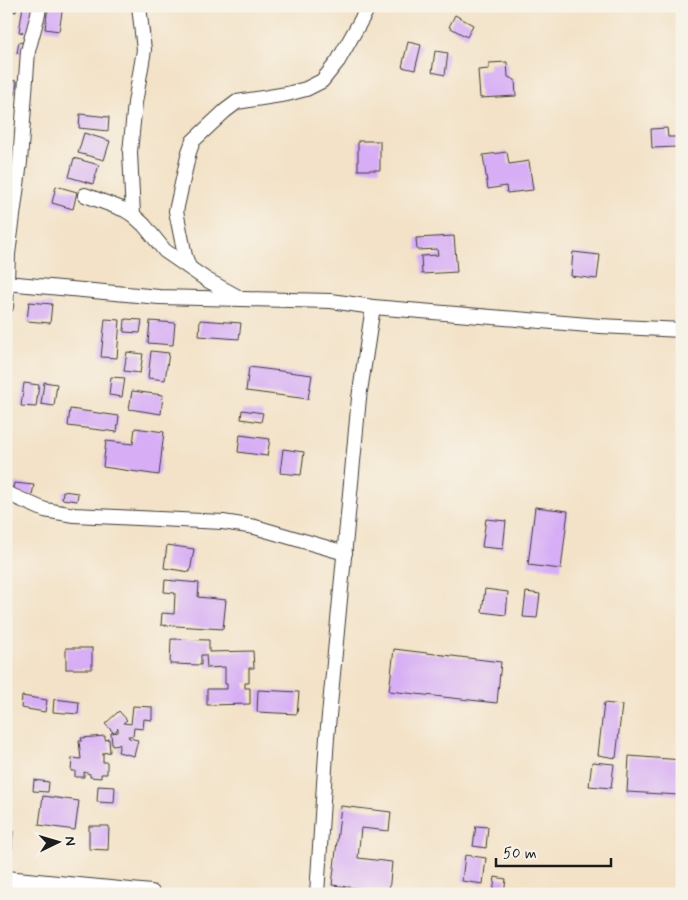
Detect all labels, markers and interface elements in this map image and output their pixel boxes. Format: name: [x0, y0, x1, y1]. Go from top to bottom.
north arrow: [32, 818, 82, 868]
scale bar: [496, 835, 610, 867]
text: N: [61, 836, 79, 846]
text: 50 m: [503, 844, 537, 864]

